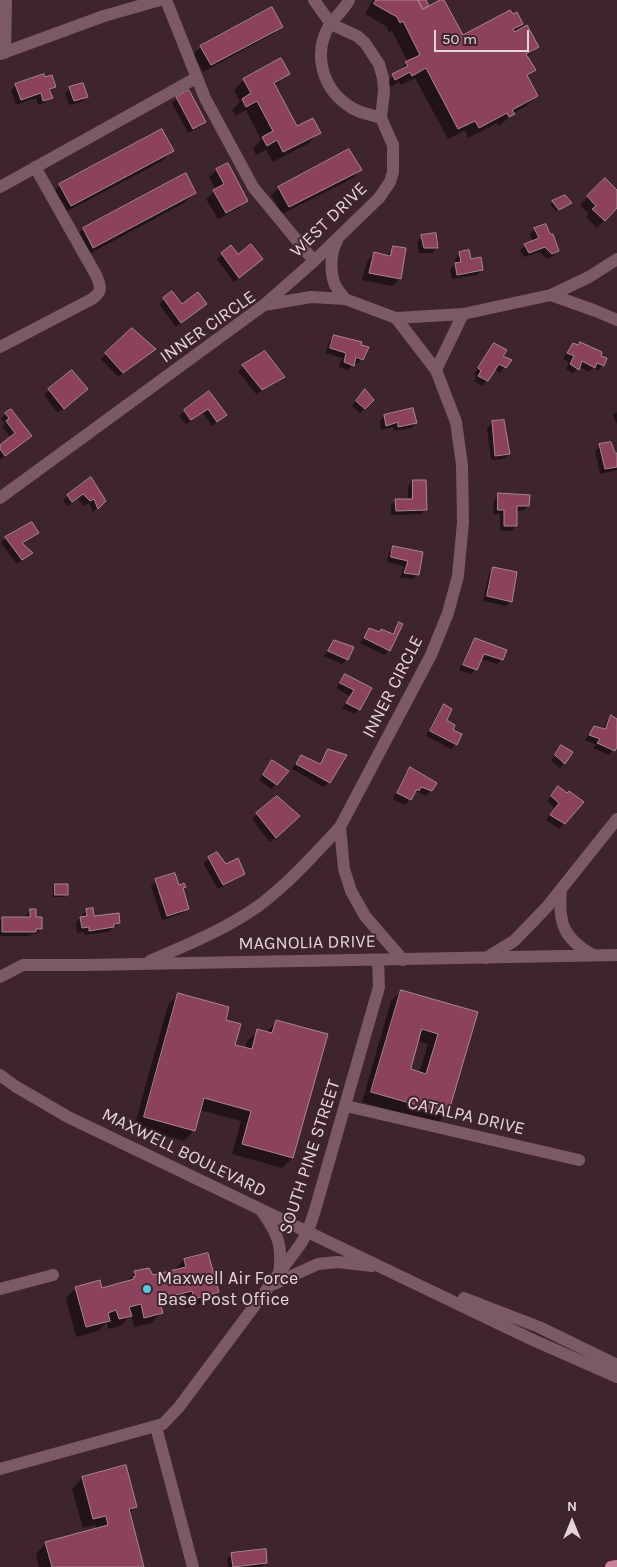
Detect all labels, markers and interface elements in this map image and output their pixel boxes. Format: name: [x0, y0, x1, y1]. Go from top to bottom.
scale bar: [437, 20, 532, 52]
text: 50 m: [442, 30, 477, 48]
street label: WEST DRIVE: [286, 178, 372, 262]
street label: INNER CIRCLE: [156, 286, 260, 368]
street label: INNER CIRCLE: [358, 632, 428, 742]
street label: MAGNOLIA DRIVE: [238, 931, 376, 955]
street label: SOUTH PINE STREET: [275, 1077, 345, 1237]
street label: CATALPA DRIVE: [405, 1092, 527, 1140]
street label: MAXWELL BOULEVARD: [98, 1104, 270, 1202]
place label: Maxwell Air Force Base Post Office: [157, 1268, 298, 1310]
marker: Maxwell Air Force Base Post Office: [141, 1283, 153, 1295]
north arrow: [547, 1497, 597, 1547]
text: N: [567, 1498, 577, 1515]

